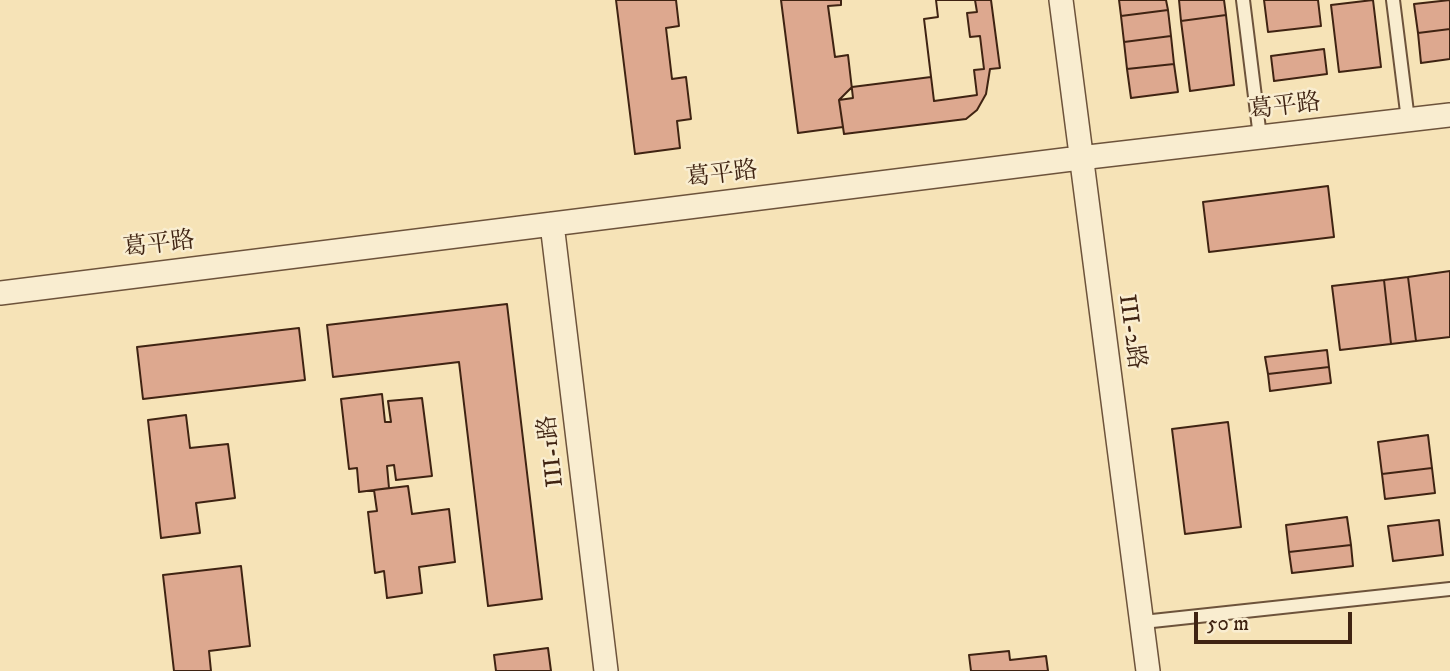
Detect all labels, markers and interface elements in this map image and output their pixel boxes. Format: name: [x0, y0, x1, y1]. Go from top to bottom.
street label: 葛平路: [1248, 89, 1322, 127]
street label: 葛平路: [685, 157, 759, 195]
street label: 葛平路: [122, 227, 196, 265]
street label: III-2路: [1111, 293, 1149, 371]
street label: III-1路: [534, 413, 572, 489]
scale bar: [1198, 598, 1356, 642]
text: 50 m: [1207, 611, 1249, 637]

